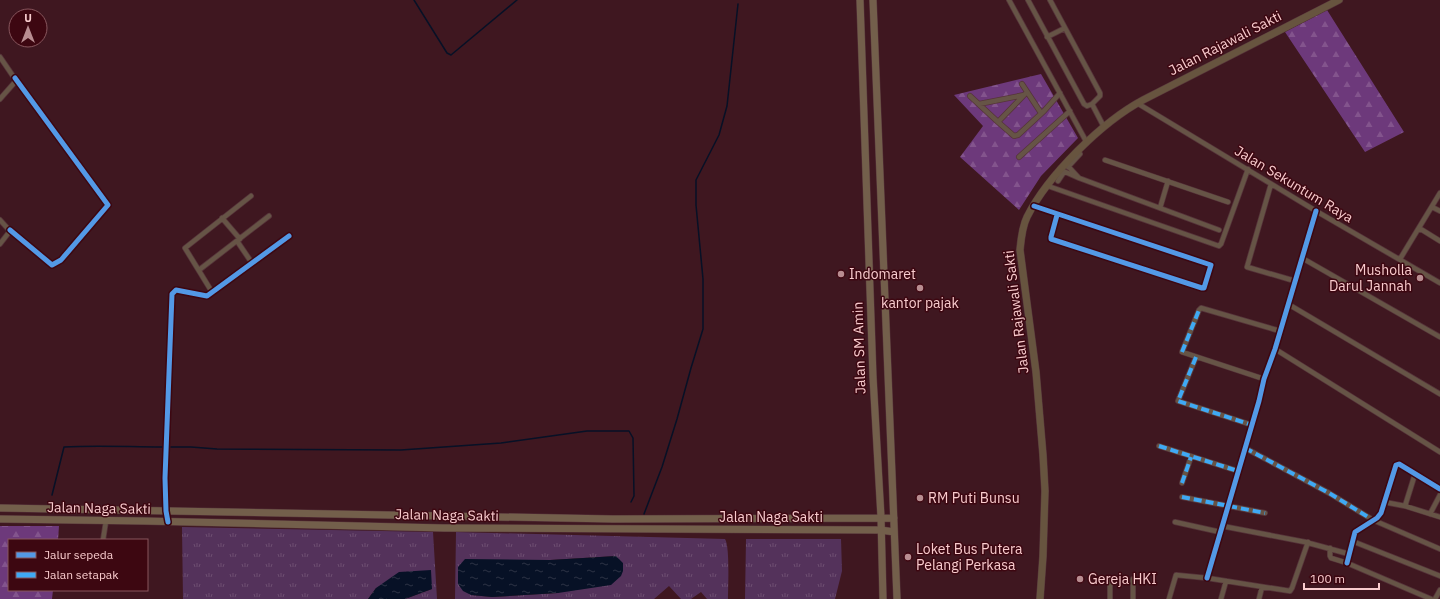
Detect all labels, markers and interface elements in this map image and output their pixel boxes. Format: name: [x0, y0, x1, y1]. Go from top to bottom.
street label: Jalan Rajawali Sakti: [1166, 7, 1284, 79]
north arrow: [8, 8, 48, 48]
text: U: [24, 11, 32, 25]
street label: Jalan Sekuntum Raya: [1231, 142, 1357, 227]
street label: Jalan Rajawali Sakti: [999, 249, 1033, 375]
place label: Musholla Darul Jannah: [1329, 261, 1413, 295]
place label: Indomaret: [849, 265, 916, 283]
marker: Indomaret: [836, 269, 846, 279]
marker: Musholla Darul Jannah: [1415, 273, 1425, 283]
marker: kantor pajak: [915, 283, 925, 293]
place label: kantor pajak: [881, 294, 960, 312]
street label: Jalan SM Amin: [848, 301, 870, 395]
place label: RM Puti Bunsu: [928, 489, 1020, 507]
marker: RM Puti Bunsu: [915, 493, 925, 503]
street label: Jalan Naga Sakti: [47, 498, 151, 518]
street label: Jalan Naga Sakti: [395, 505, 499, 525]
street label: Jalan Naga Sakti: [719, 508, 823, 526]
legend: [8, 539, 148, 591]
place label: Loket Bus Putera Pelangi Perkasa: [916, 540, 1023, 574]
text: Jalur sepeda: [44, 547, 114, 562]
marker: Loket Bus Putera Pelangi Perkasa: [903, 552, 913, 562]
scale bar: [1304, 565, 1379, 591]
text: Jalan setapak: [44, 567, 119, 582]
place label: Gereja HKI: [1088, 570, 1157, 588]
text: 100 m: [1310, 571, 1345, 586]
marker: Gereja HKI: [1075, 574, 1085, 584]

